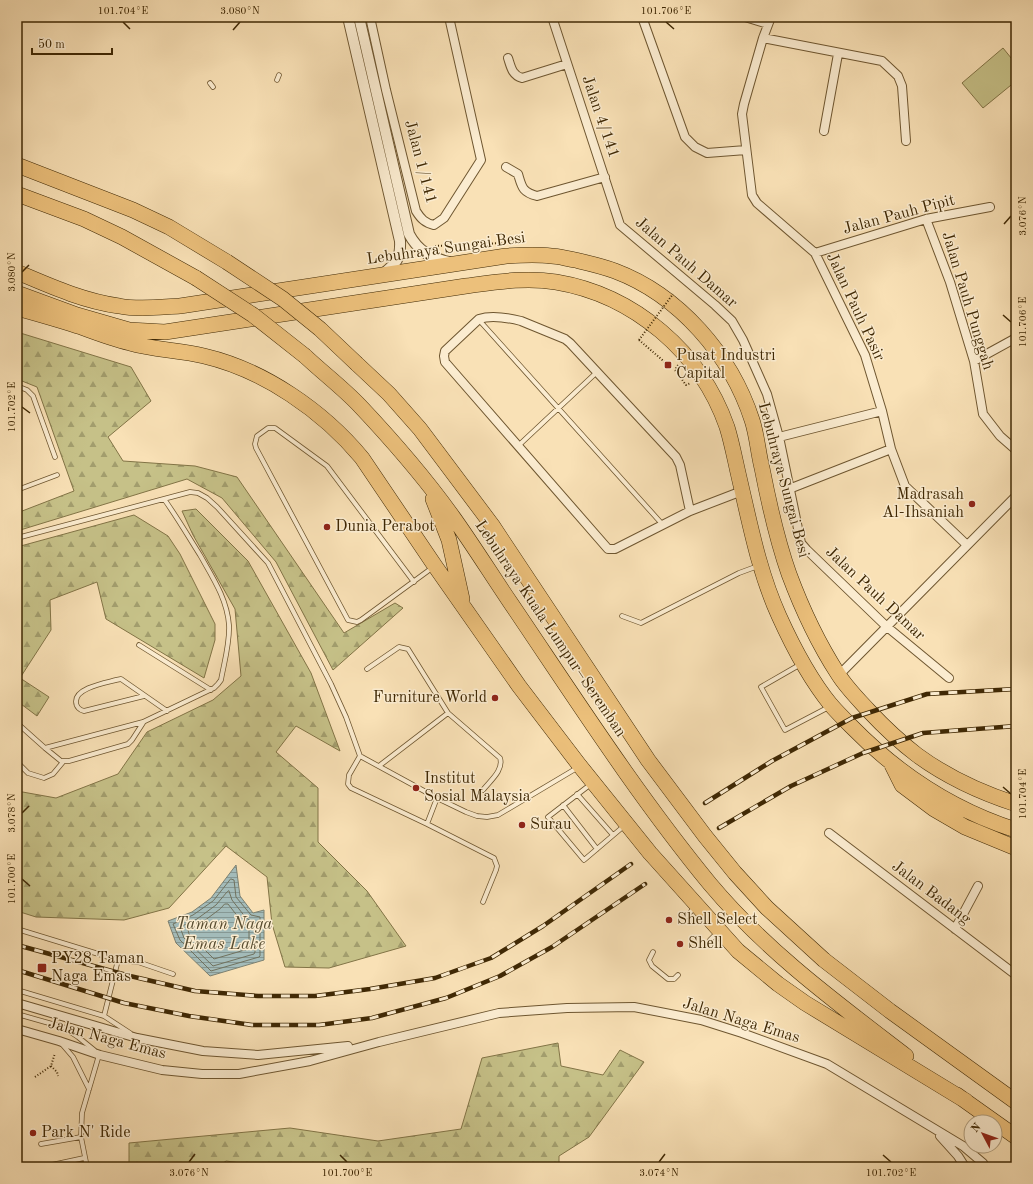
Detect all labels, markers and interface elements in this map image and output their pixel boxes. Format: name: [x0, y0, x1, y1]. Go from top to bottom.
text: 101.704°E: [98, 6, 148, 16]
text: 3.080°N: [220, 6, 260, 16]
text: 101.706°E: [641, 6, 691, 16]
scale bar: [32, 30, 112, 56]
text: 50 m: [38, 38, 65, 51]
street label: Jalan 4/141: [578, 74, 622, 160]
street label: Jalan 1/141: [401, 118, 439, 206]
street label: Jalan Pauh Pipit: [841, 192, 957, 238]
text: 3.076°N: [1018, 196, 1028, 236]
street label: Jalan Pauh Damar: [632, 215, 740, 312]
street label: Lebuhraya Sungai Besi: [366, 230, 526, 268]
street label: Jalan Pauh Punggah: [938, 230, 996, 372]
street label: Jalan Pauh Pasir: [823, 250, 887, 364]
text: 3.080°N: [7, 252, 17, 292]
text: 101.706°E: [1018, 297, 1028, 347]
place label: Pusat Industri Capital: [676, 348, 776, 382]
marker: Pusat Industri Capital: [663, 360, 673, 370]
text: 101.702°E: [7, 382, 17, 432]
street label: Lebuhraya Sungai Besi: [755, 401, 811, 559]
place label: Madrasah Al-Ihsaniah: [882, 487, 964, 521]
marker: Madrasah Al-Ihsaniah: [967, 499, 977, 509]
street label: Lebuhraya Kuala Lumpur–Seremban: [471, 518, 629, 740]
place label: Dunia Perabot: [335, 519, 435, 535]
marker: Dunia Perabot: [322, 522, 332, 532]
street label: Jalan Pauh Damar: [822, 544, 928, 644]
place label: Furniture World: [373, 690, 487, 706]
marker: Furniture World: [490, 693, 500, 703]
text: 101.704°E: [1018, 769, 1028, 819]
place label: Institut Sosial Malaysia: [424, 771, 531, 805]
marker: Institut Sosial Malaysia: [411, 783, 421, 793]
text: 3.078°N: [7, 793, 17, 833]
place label: Surau: [530, 817, 572, 833]
marker: Surau: [517, 820, 527, 830]
text: 101.700°E: [7, 854, 17, 904]
street label: Jalan Badang: [888, 858, 974, 928]
place label: Shell Select: [677, 912, 758, 928]
marker: Shell Select: [664, 915, 674, 925]
water label: Taman Naga Emas Lake: [176, 916, 272, 953]
place label: Shell: [688, 936, 723, 952]
marker: Shell: [675, 939, 685, 949]
place label: PY28 Taman Naga Emas: [51, 951, 145, 985]
marker: PY28 Taman Naga Emas: [36, 962, 48, 974]
street label: Jalan Naga Emas: [680, 996, 802, 1046]
street label: Jalan Naga Emas: [46, 1016, 168, 1062]
north arrow: [963, 1114, 1003, 1154]
text: N: [970, 1121, 984, 1135]
place label: Park N' Ride: [41, 1125, 131, 1141]
marker: Park N' Ride: [28, 1128, 38, 1138]
text: 3.076°N: [169, 1168, 209, 1178]
text: 101.700°E: [322, 1168, 372, 1178]
text: 3.074°N: [639, 1168, 679, 1178]
text: 101.702°E: [866, 1168, 916, 1178]

